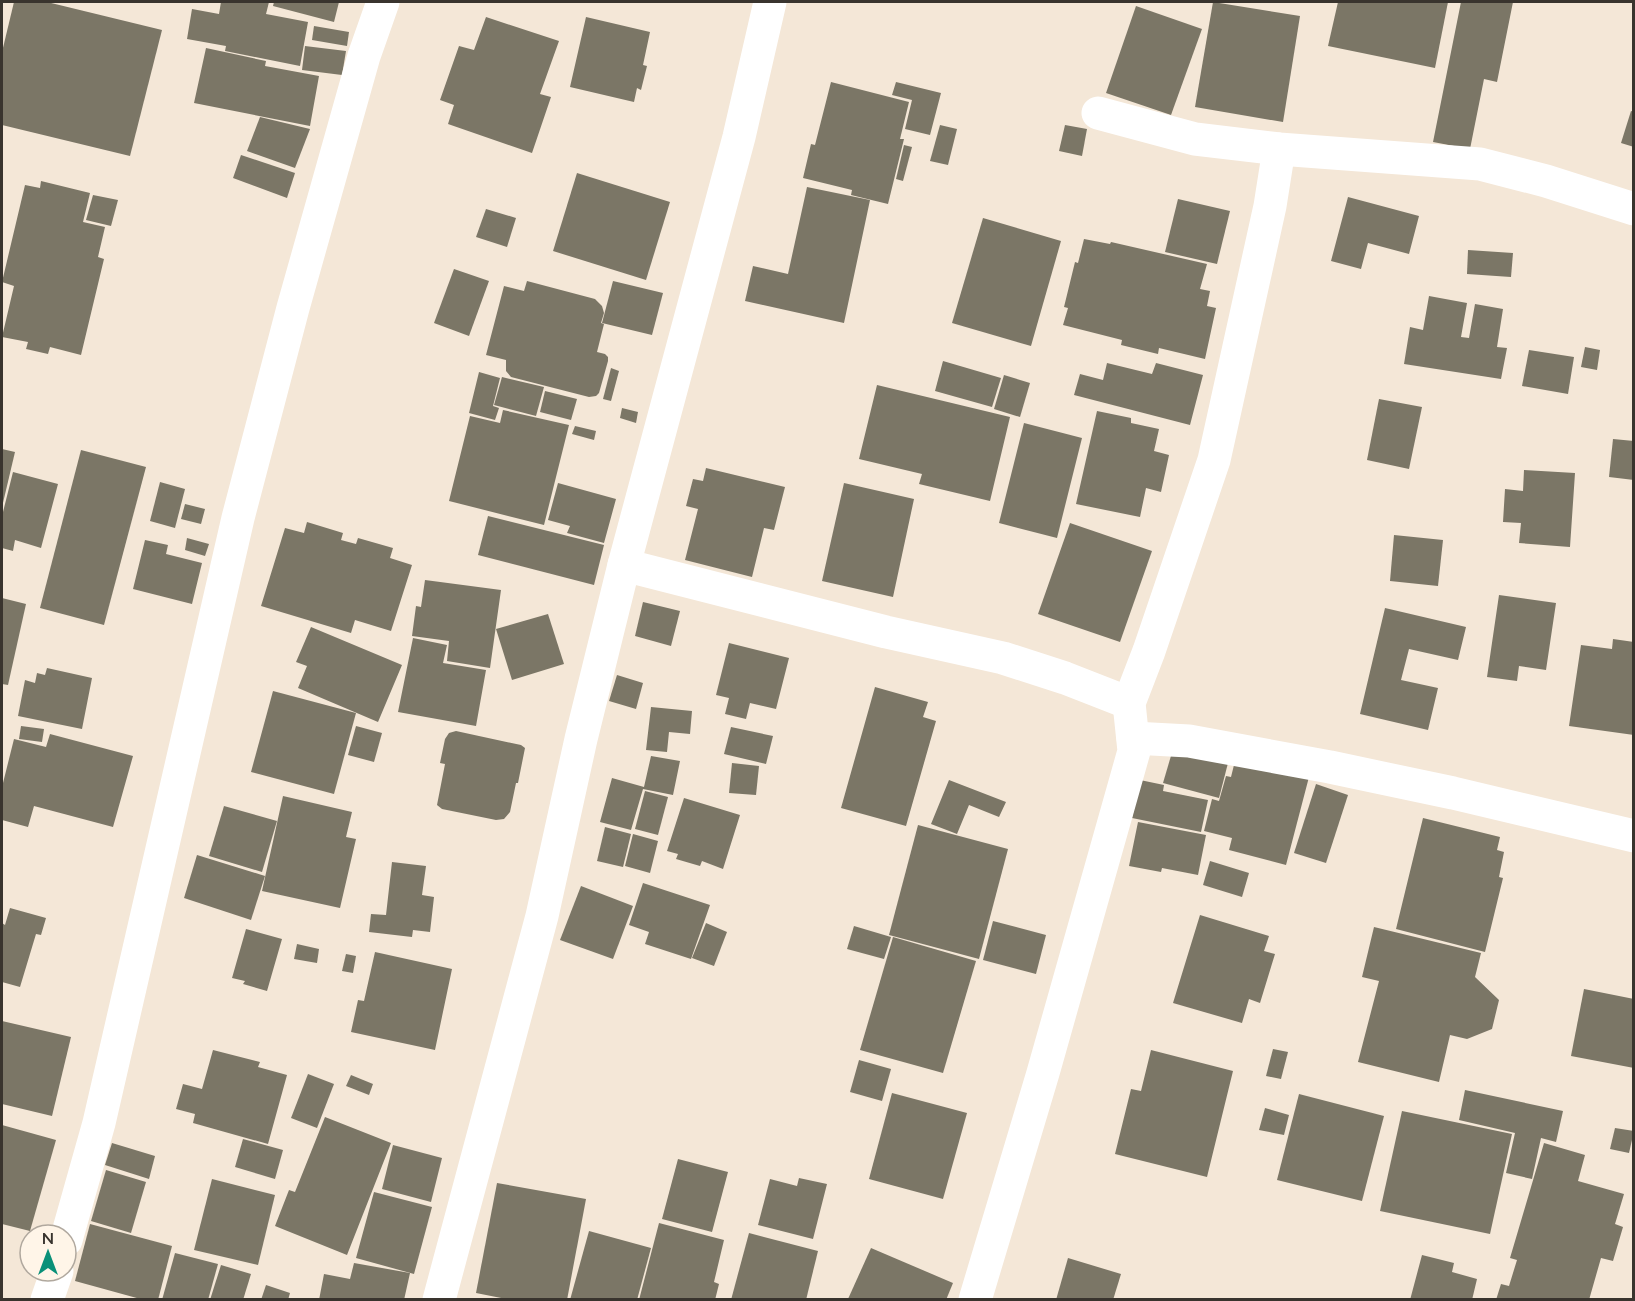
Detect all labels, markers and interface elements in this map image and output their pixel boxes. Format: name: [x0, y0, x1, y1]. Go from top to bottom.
north arrow: [18, 1223, 78, 1283]
text: N: [42, 1228, 54, 1247]

